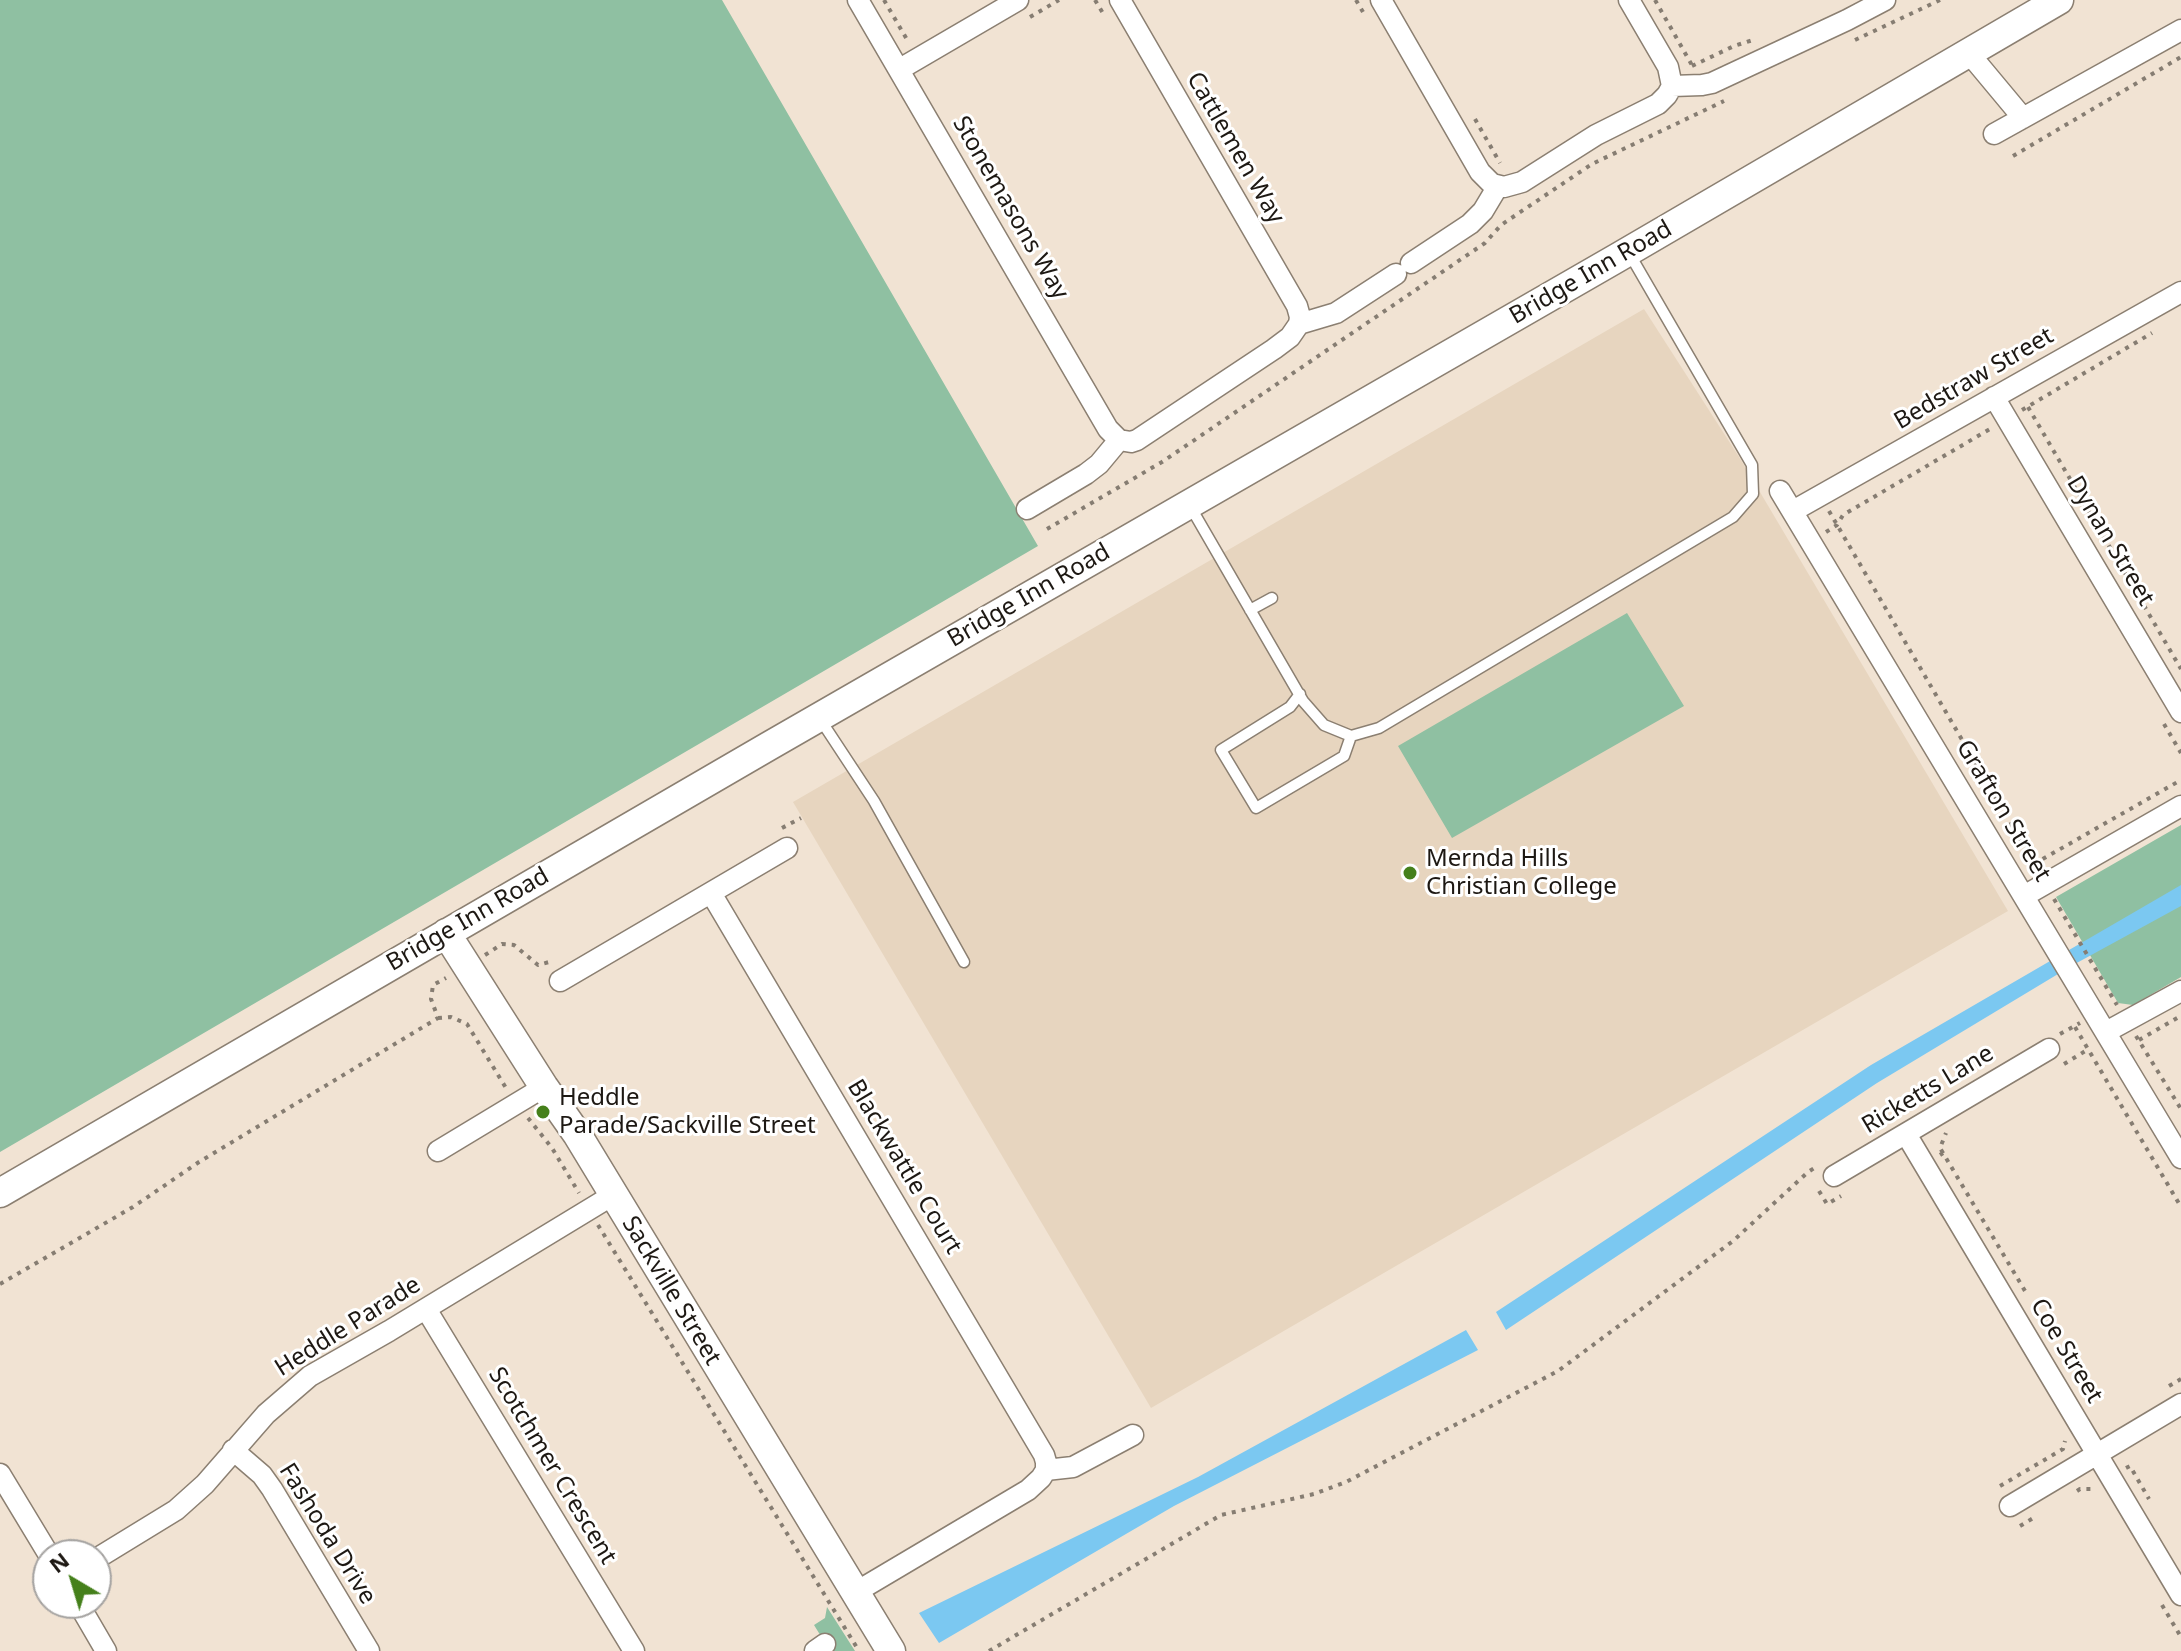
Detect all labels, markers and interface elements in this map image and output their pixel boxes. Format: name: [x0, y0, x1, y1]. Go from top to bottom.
street label: Cattlemen Way: [1180, 67, 1290, 229]
street label: Stonemasons Way: [946, 111, 1074, 305]
street label: Bridge Inn Road: [1505, 215, 1677, 331]
street label: Bedstraw Street: [1889, 322, 2059, 436]
street label: Dynan Street: [2060, 471, 2160, 611]
street label: Bridge Inn Road: [943, 538, 1115, 654]
street label: Grafton Street: [1949, 735, 2057, 887]
place label: Mernda Hills Christian College: [1426, 845, 1617, 901]
street label: Bridge Inn Road: [382, 862, 554, 978]
marker: Mernda Hills Christian College: [1401, 864, 1419, 882]
street label: Ricketts Lane: [1857, 1039, 1999, 1141]
street label: Blackwattle Court: [841, 1075, 967, 1259]
place label: Heddle Parade/Sackville Street: [559, 1084, 816, 1140]
marker: Heddle Parade/Sackville Street: [534, 1103, 552, 1121]
street label: Sackville Street: [615, 1211, 727, 1371]
street label: Heddle Parade: [270, 1271, 426, 1383]
street label: Coe Street: [2024, 1294, 2108, 1408]
street label: Scotchmer Crescent: [482, 1362, 622, 1570]
street label: Fashoda Drive: [272, 1458, 382, 1610]
north arrow: [32, 1539, 112, 1619]
text: N: [42, 1544, 75, 1579]

